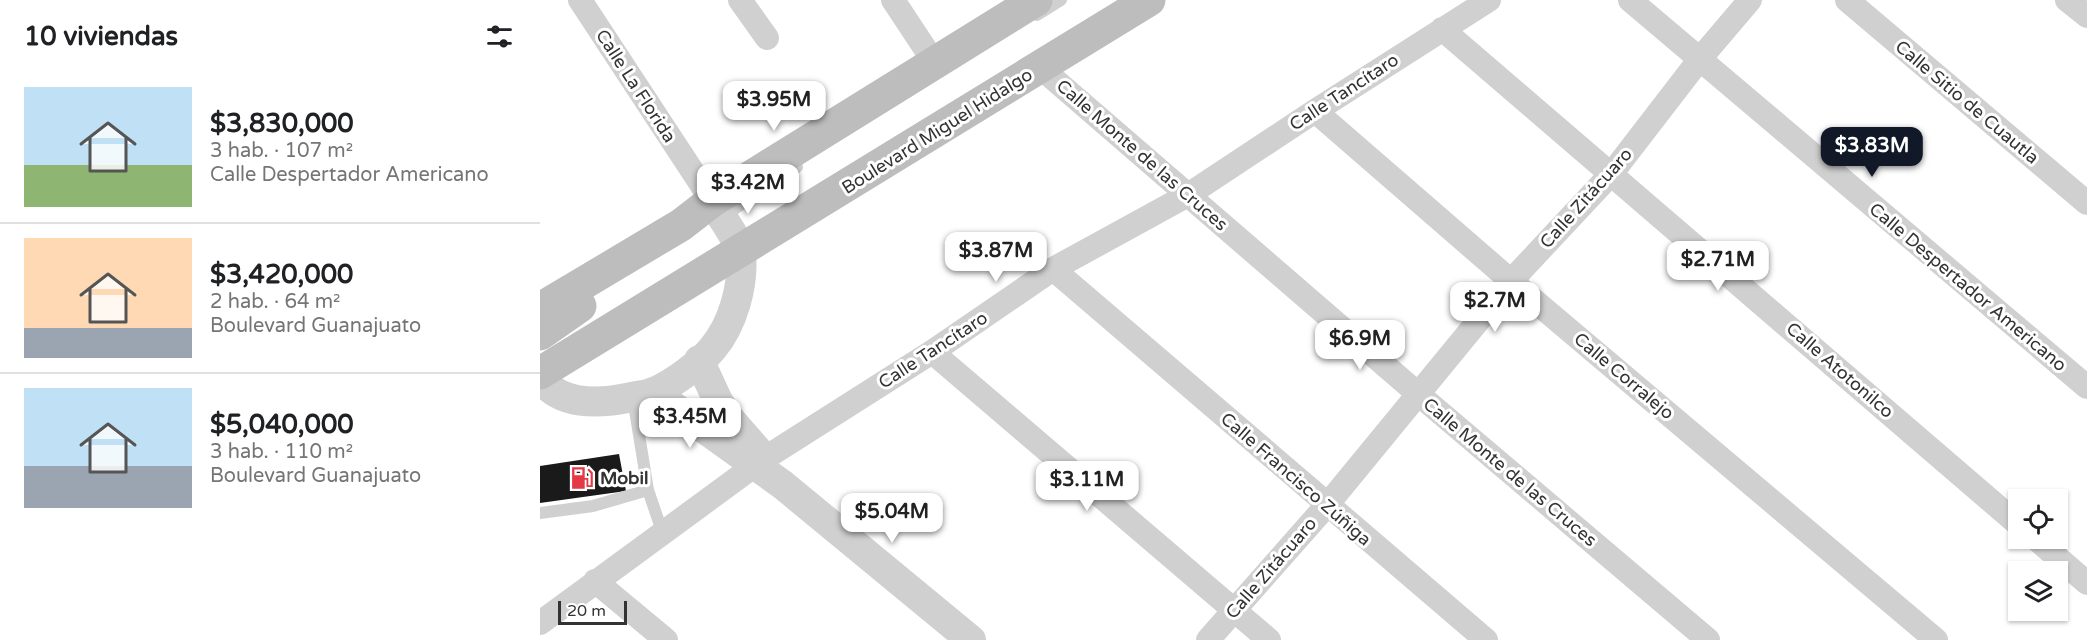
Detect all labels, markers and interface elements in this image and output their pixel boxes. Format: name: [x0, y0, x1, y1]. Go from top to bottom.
icon: filters: [483, 20, 516, 53]
text: 10 viviendas: [24, 21, 178, 52]
street label: Calle La Florida: [591, 25, 681, 147]
street label: Calle Sitio de Cuautla: [1891, 35, 2043, 169]
street label: Calle Tancítaro: [1285, 49, 1403, 135]
street label: Boulevard Miguel Hidalgo: [838, 63, 1036, 199]
street label: Calle Monte de las Cruces: [1052, 75, 1232, 235]
pin: $3.95M: [725, 81, 823, 132]
text: $3.95M: [737, 88, 811, 112]
text: $3,830,000: [210, 108, 354, 139]
icon: home: [72, 111, 144, 183]
pin: $3.83M: [1823, 127, 1921, 178]
text: $3.83M: [1835, 134, 1909, 158]
text: 3 hab. · 107 m²: [210, 139, 353, 163]
street label: Calle Zitácuaro: [1535, 143, 1637, 253]
text: Calle Despertador Americano: [210, 163, 489, 187]
pin: $3.42M: [699, 164, 797, 215]
text: $3.42M: [711, 171, 785, 195]
street label: Calle Despertador Americano: [1865, 198, 2071, 376]
pin: $3.87M: [947, 232, 1045, 283]
text: $3.87M: [959, 239, 1033, 263]
pin: $2.71M: [1669, 241, 1767, 292]
text: $2.71M: [1681, 248, 1755, 272]
text: $3,420,000: [210, 259, 353, 290]
icon: home: [72, 262, 144, 334]
pin: $2.7M: [1453, 282, 1537, 333]
text: $2.7M: [1464, 289, 1526, 313]
text: 2 hab. · 64 m²: [210, 290, 340, 314]
street label: Calle Tancítaro: [874, 307, 992, 393]
text: Boulevard Guanajuato: [210, 314, 421, 338]
street label: Calle Atotonilco: [1782, 317, 1898, 423]
pin: $6.9M: [1318, 320, 1402, 371]
text: $6.9M: [1329, 327, 1391, 351]
street label: Calle Corralejo: [1570, 328, 1678, 424]
street label: Calle Monte de las Cruces: [1419, 393, 1601, 551]
pin: $3.45M: [641, 398, 739, 449]
text: $3.45M: [653, 405, 727, 429]
street label: Calle Francisco Zúñiga: [1216, 408, 1376, 550]
text: $5,040,000: [210, 409, 354, 440]
icon: home: [72, 412, 144, 484]
text: 3 hab. · 110 m²: [210, 440, 353, 464]
pin: $3.11M: [1038, 461, 1136, 512]
text: Boulevard Guanajuato: [210, 464, 421, 488]
fuel station icon: Mobil: [569, 465, 595, 491]
place label: Mobil: [600, 467, 648, 489]
text: $3.11M: [1050, 468, 1124, 492]
map controls: [2008, 489, 2068, 621]
button: locate: [2008, 489, 2068, 549]
pin: $5.04M: [843, 493, 941, 544]
text: $5.04M: [855, 500, 929, 524]
street label: Calle Zitácuaro: [1221, 513, 1321, 623]
button: layers: [2008, 561, 2068, 621]
scale bar: [558, 598, 627, 626]
text: 20 m: [567, 601, 606, 621]

